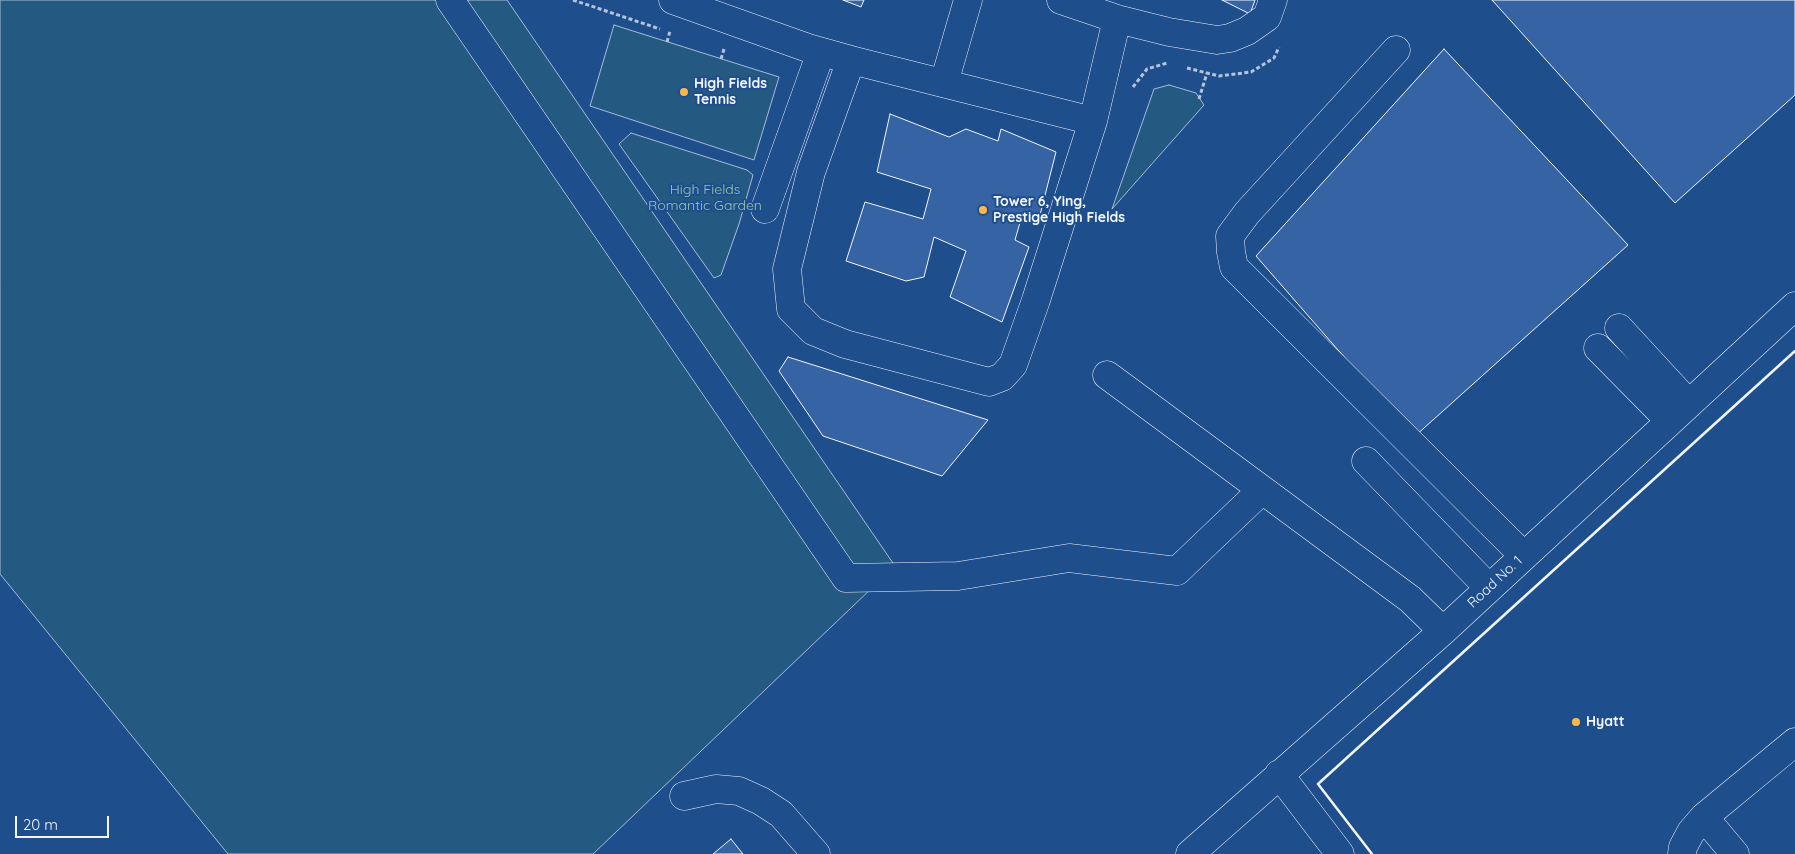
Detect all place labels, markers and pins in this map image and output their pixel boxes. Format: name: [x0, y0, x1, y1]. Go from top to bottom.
place label: High Fields Tennis: [694, 76, 767, 108]
marker: High Fields Tennis: [678, 86, 690, 98]
place label: Tower 6, Ying, Prestige High Fields: [993, 194, 1125, 226]
marker: Tower 6, Ying, Prestige High Fields: [977, 204, 989, 216]
place label: Hyatt: [1586, 714, 1625, 730]
marker: Hyatt: [1570, 716, 1582, 728]

